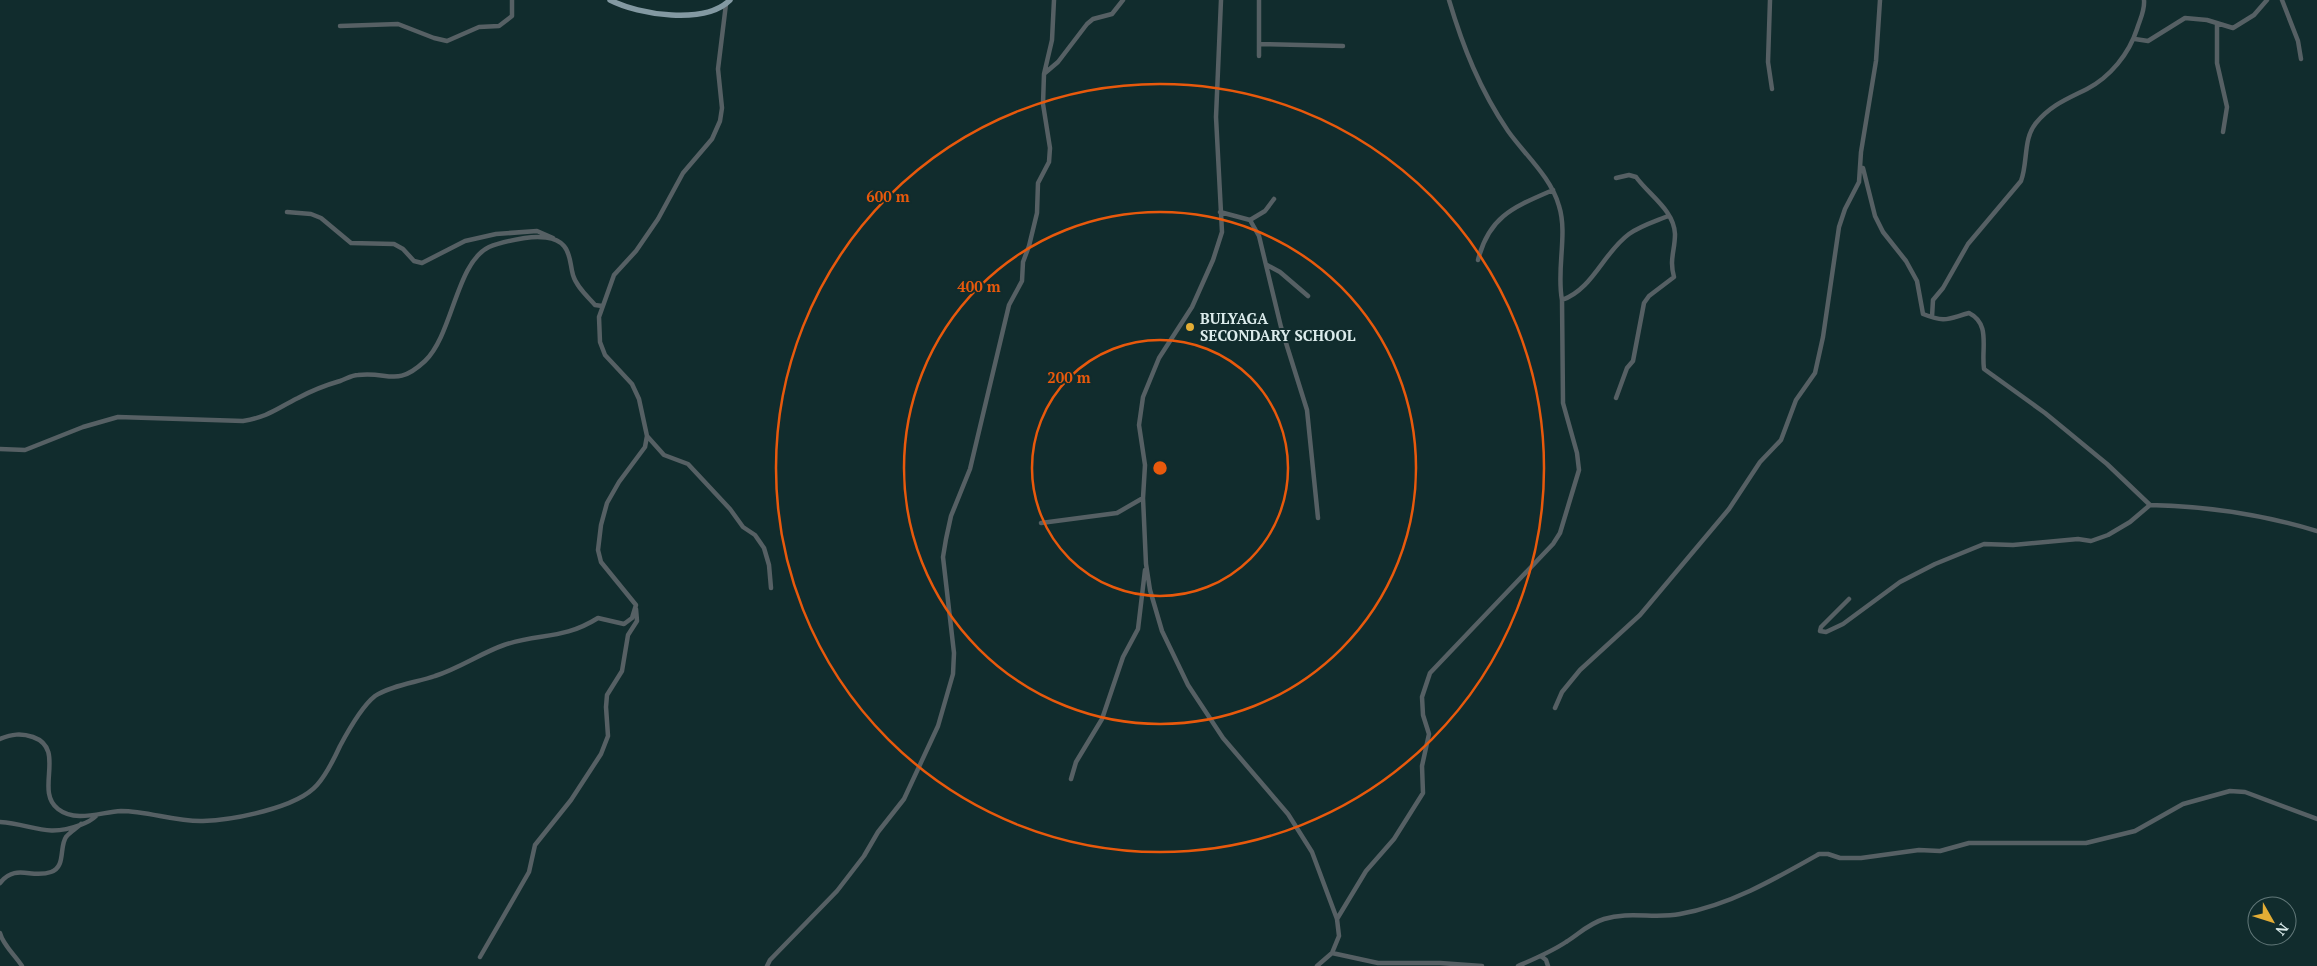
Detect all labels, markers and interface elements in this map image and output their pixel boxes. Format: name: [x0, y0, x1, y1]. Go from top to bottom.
text: 600 m: [866, 186, 910, 206]
text: 400 m: [957, 276, 1001, 296]
place label: BULYAGA SECONDARY SCHOOL: [1200, 308, 1356, 345]
marker: BULYAGA SECONDARY SCHOOL: [1184, 321, 1196, 333]
text: 200 m: [1047, 367, 1091, 387]
centre of rings: [1151, 459, 1169, 477]
north arrow: [2247, 896, 2297, 946]
text: N: [2272, 919, 2293, 940]

